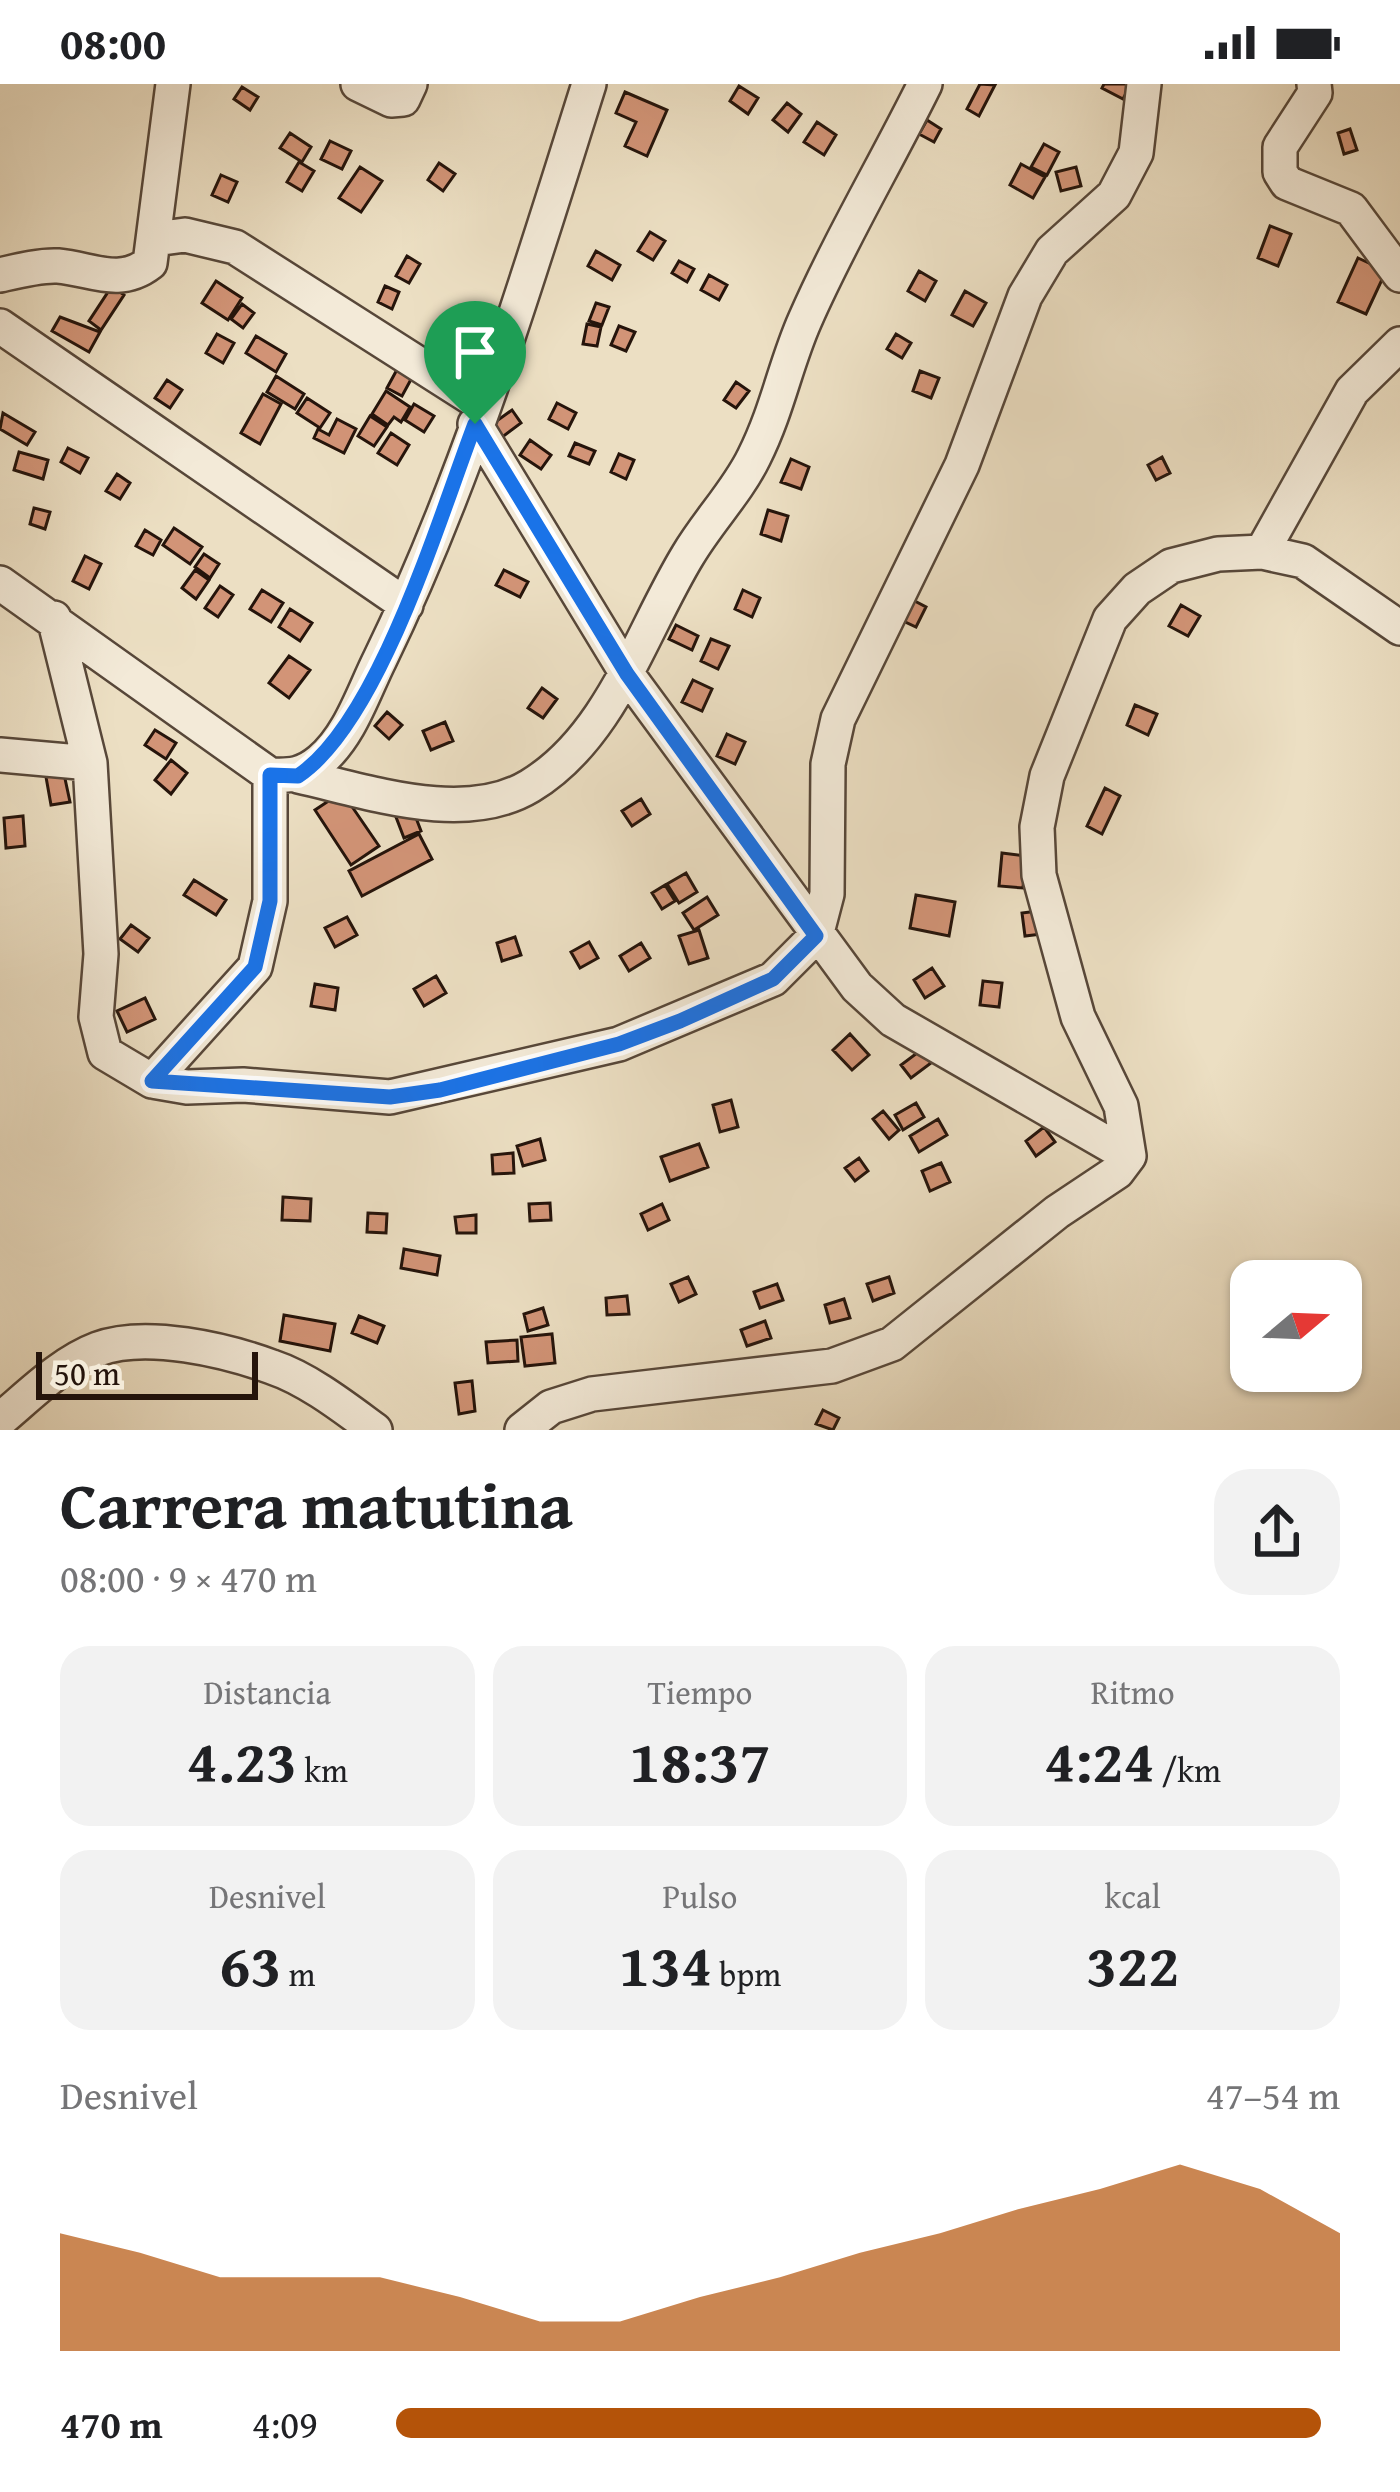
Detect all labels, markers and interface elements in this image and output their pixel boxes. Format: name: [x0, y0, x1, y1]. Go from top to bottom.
text: 08:00: [60, 10, 166, 75]
pin: [424, 301, 526, 424]
icon: arrive: [442, 319, 508, 385]
north arrow: [1230, 1260, 1362, 1392]
map controls: [1230, 1260, 1362, 1392]
scale bar: [36, 1346, 258, 1399]
text: 50 m: [54, 1349, 120, 1397]
text: Carrera matutina: [60, 1455, 573, 1552]
button: share: [1214, 1469, 1340, 1595]
text: 08:00 · 9 × 470 m: [60, 1549, 317, 1606]
text: Distancia: [203, 1668, 331, 1716]
text: Tiempo: [648, 1668, 752, 1716]
text: Ritmo: [1091, 1668, 1175, 1716]
text: 4.23: [187, 1716, 297, 1804]
text: 18:37: [629, 1716, 771, 1804]
text: 4:24: [1044, 1716, 1154, 1804]
text: km: [297, 1746, 348, 1794]
text: /km: [1154, 1746, 1221, 1794]
text: Desnivel: [209, 1872, 326, 1920]
text: Pulso: [663, 1872, 737, 1920]
text: kcal: [1105, 1872, 1161, 1920]
text: 63: [219, 1920, 281, 2008]
text: 134: [619, 1920, 712, 2008]
text: 322: [1086, 1920, 1179, 2008]
text: m: [281, 1950, 316, 1998]
text: bpm: [712, 1950, 781, 1998]
text: Desnivel: [60, 2066, 198, 2123]
text: 47–54 m: [1206, 2066, 1340, 2123]
text: 470 m: [60, 2395, 163, 2452]
text: 4:09: [252, 2395, 318, 2452]

